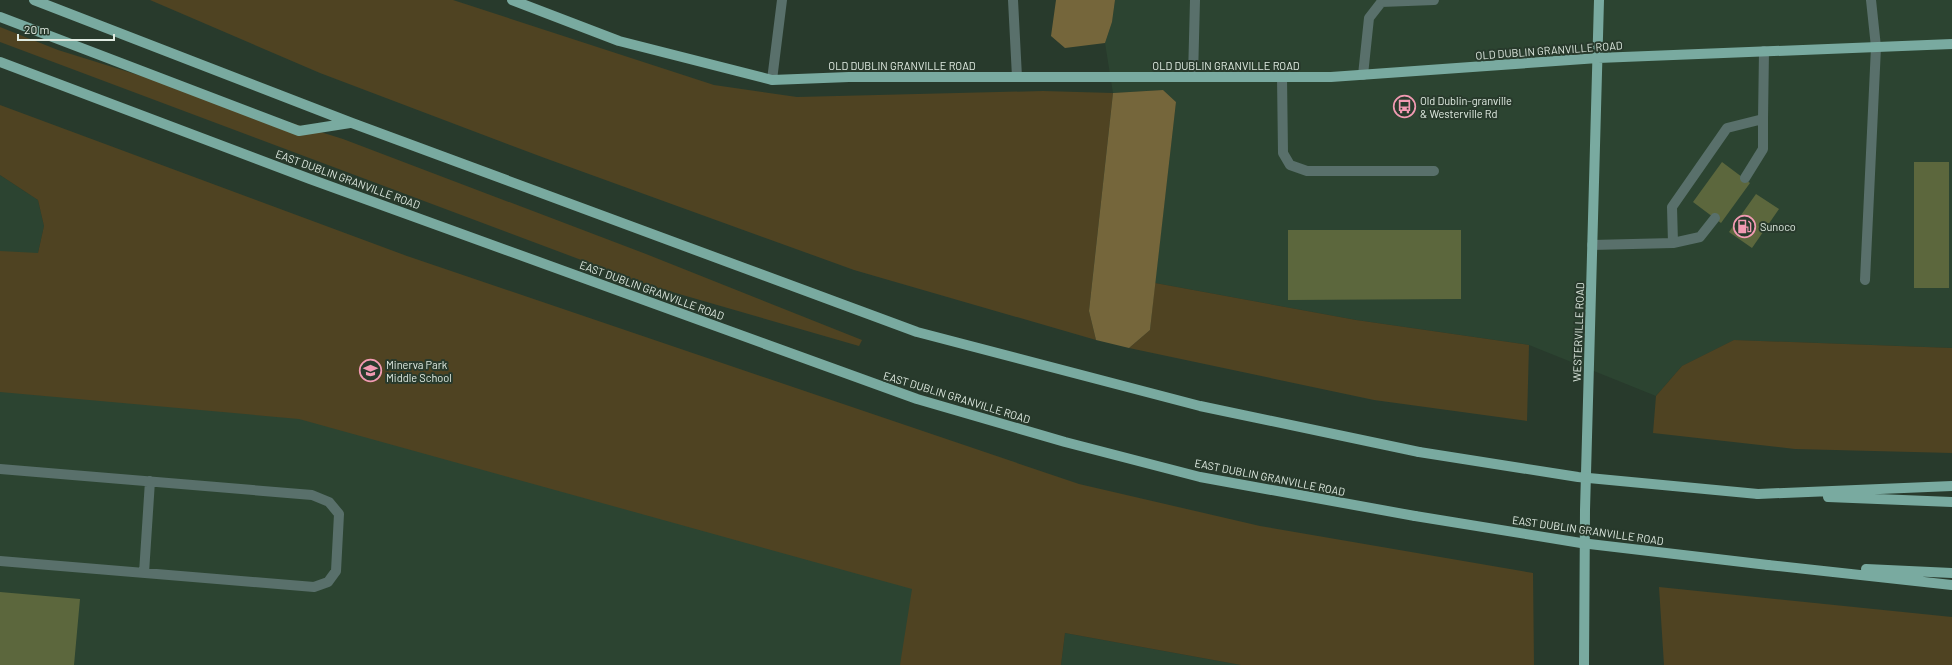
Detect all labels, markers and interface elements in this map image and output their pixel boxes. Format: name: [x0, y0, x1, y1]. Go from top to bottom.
scale bar: [18, 16, 114, 42]
text: 20 m: [24, 22, 50, 36]
street label: OLD DUBLIN GRANVILLE ROAD: [1475, 38, 1623, 62]
street label: OLD DUBLIN GRANVILLE ROAD: [828, 59, 976, 72]
street label: OLD DUBLIN GRANVILLE ROAD: [1152, 59, 1300, 72]
bus stop icon: Old Dublin-granville & Westerville Rd: [1392, 93, 1418, 119]
place label: Old Dublin-granville & Westerville Rd: [1420, 94, 1512, 120]
street label: EAST DUBLIN GRANVILLE ROAD: [274, 147, 422, 211]
fuel station icon: Sunoco: [1731, 213, 1757, 239]
place label: Sunoco: [1760, 220, 1796, 233]
street label: EAST DUBLIN GRANVILLE ROAD: [578, 258, 726, 322]
street label: WESTERVILLE ROAD: [1570, 282, 1586, 382]
school or university icon: Minerva Park Middle School: [358, 357, 384, 383]
place label: Minerva Park Middle School: [386, 358, 452, 384]
street label: EAST DUBLIN GRANVILLE ROAD: [882, 368, 1032, 426]
street label: EAST DUBLIN GRANVILLE ROAD: [1194, 456, 1346, 498]
street label: EAST DUBLIN GRANVILLE ROAD: [1511, 513, 1665, 547]

